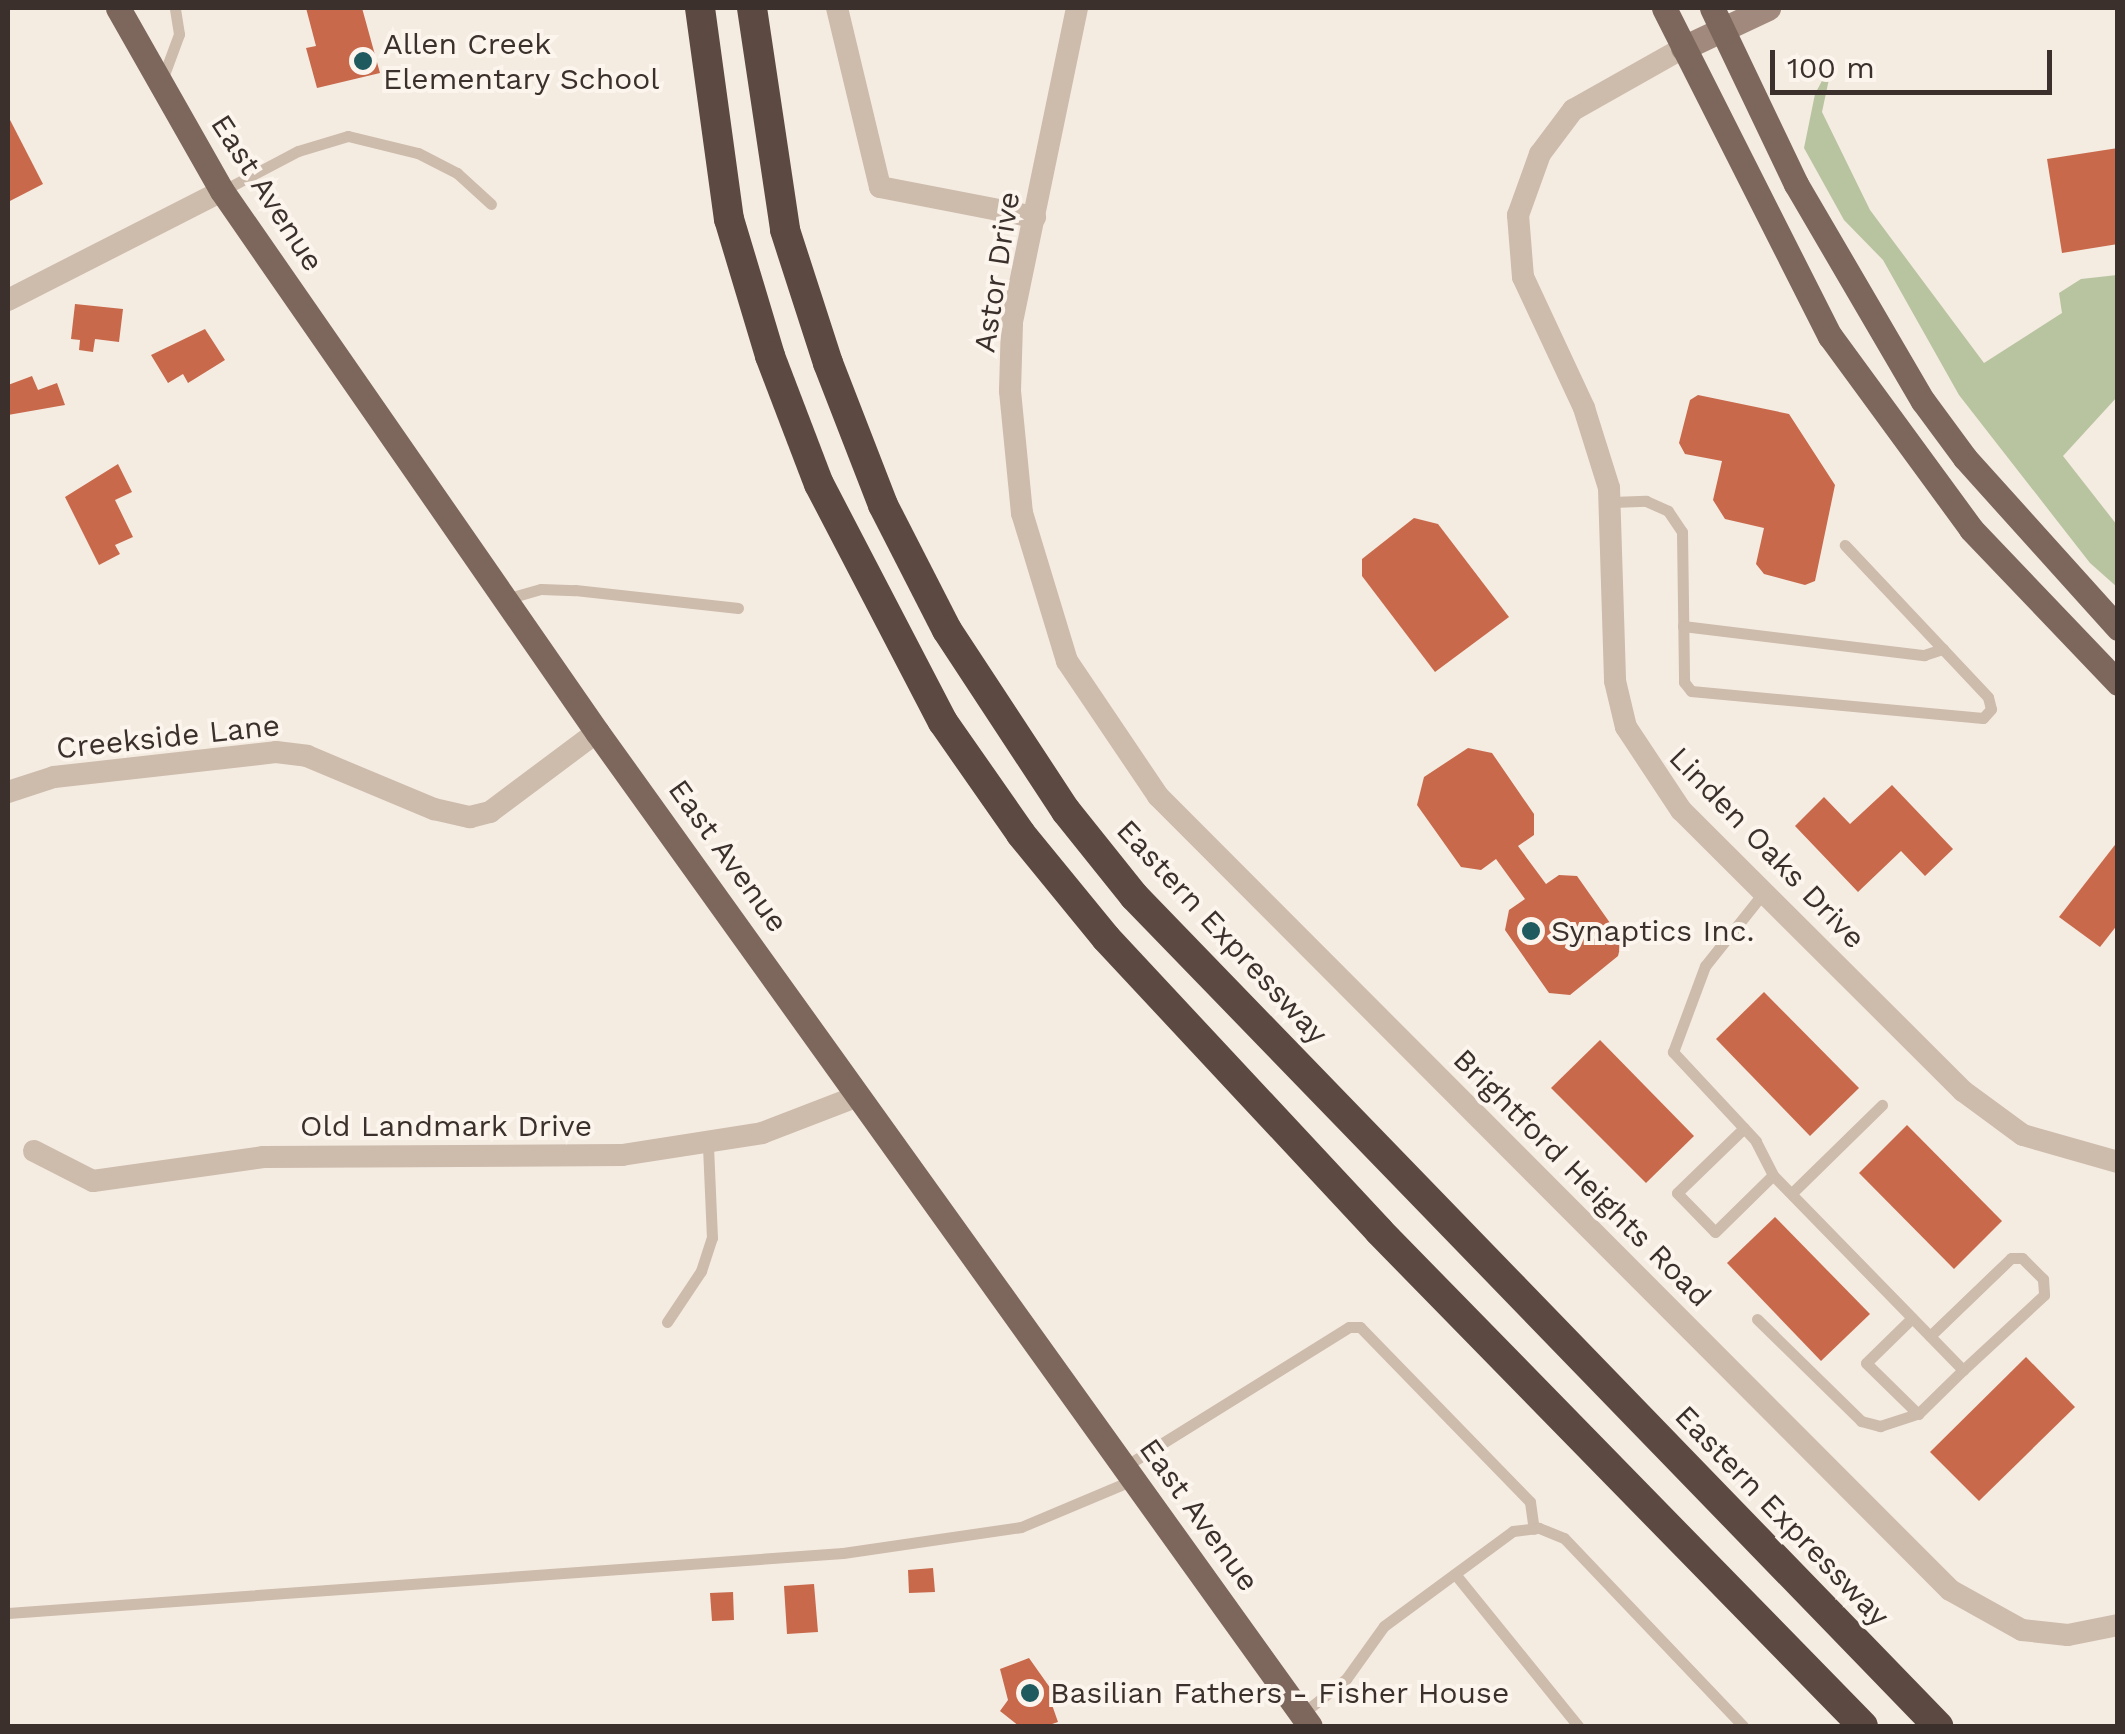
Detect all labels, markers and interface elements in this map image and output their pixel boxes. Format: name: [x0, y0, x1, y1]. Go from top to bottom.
place label: Allen Creek Elementary School: [383, 26, 660, 96]
scale bar: [1775, 30, 2058, 92]
marker: Allen Creek Elementary School: [352, 50, 374, 72]
text: 100 m: [1787, 50, 1875, 85]
street label: East Avenue: [203, 107, 331, 279]
street label: Astor Drive: [966, 189, 1028, 355]
street label: Creekside Lane: [54, 707, 282, 767]
street label: Linden Oaks Drive: [1662, 740, 1872, 956]
street label: East Avenue: [660, 772, 796, 940]
street label: Eastern Expressway: [1109, 813, 1335, 1051]
place label: Synaptics Inc.: [1551, 913, 1754, 949]
marker: Synaptics Inc.: [1520, 920, 1542, 942]
street label: Brightford Heights Road: [1446, 1042, 1718, 1314]
street label: Old Landmark Drive: [300, 1108, 592, 1144]
street label: Eastern Expressway: [1667, 1398, 1897, 1634]
street label: East Avenue: [1131, 1431, 1267, 1599]
place label: Basilian Fathers - Fisher House: [1050, 1675, 1510, 1711]
marker: Basilian Fathers - Fisher House: [1019, 1682, 1041, 1704]

